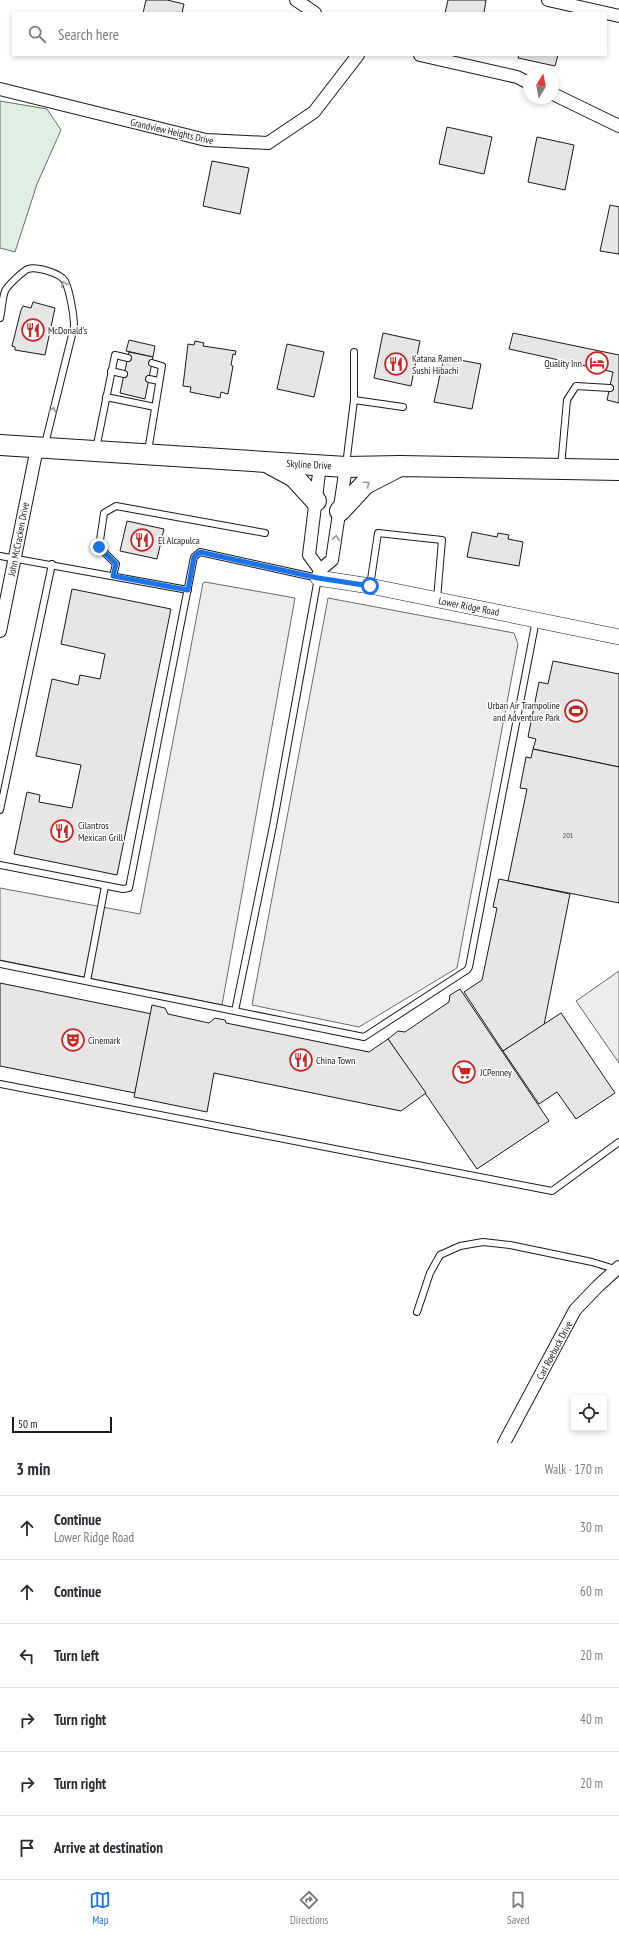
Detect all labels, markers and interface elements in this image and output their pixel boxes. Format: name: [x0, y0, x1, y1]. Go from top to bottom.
search box: [12, 12, 607, 56]
icon: search: [26, 23, 48, 45]
text: Search here: [58, 25, 119, 44]
north arrow: [523, 68, 559, 104]
street label: Grandview Heights Drive: [129, 116, 215, 147]
one-way arrow: [61, 281, 69, 288]
restaurant icon: McDonald's: [20, 317, 46, 343]
place label: McDonald's: [48, 324, 88, 337]
hotel icon: Quality Inn: [584, 350, 610, 376]
restaurant icon: Katana Ramen Sushi Hibachi: [383, 351, 409, 377]
place label: Katana Ramen Sushi Hibachi: [412, 352, 462, 377]
place label: Quality Inn: [544, 357, 582, 370]
one-way arrow: [48, 407, 57, 414]
street label: Skyline Drive: [286, 457, 332, 472]
one-way arrow: [362, 482, 369, 489]
street label: John McCracken Drive: [5, 501, 32, 578]
restaurant icon: El Alcapulca: [129, 527, 155, 553]
place label: El Alcapulca: [158, 534, 200, 547]
one-way arrow: [331, 535, 340, 541]
route end: [90, 538, 108, 556]
route start: [361, 577, 379, 595]
street label: Lower Ridge Road: [437, 594, 500, 619]
sports icon: Urban Air Trampoline and Adventure Park: [563, 698, 589, 724]
place label: Urban Air Trampoline and Adventure Park: [487, 699, 560, 724]
restaurant icon: Cilantros Mexican Grill: [49, 818, 75, 844]
place label: Cilantros Mexican Grill: [78, 819, 124, 844]
house number: 201: [563, 830, 574, 840]
theatre icon: Cinemark: [60, 1027, 86, 1053]
place label: Cinemark: [88, 1034, 121, 1047]
restaurant icon: China Town: [288, 1047, 314, 1073]
place label: China Town: [316, 1054, 355, 1067]
supermarket icon: JCPenney: [451, 1059, 477, 1085]
place label: JCPenney: [479, 1066, 512, 1079]
street label: Carl Roebuck Drive: [534, 1319, 575, 1382]
map controls: [571, 1395, 607, 1431]
button: locate: [571, 1395, 607, 1431]
scale bar: [12, 1415, 112, 1434]
text: 50 m: [18, 1417, 37, 1431]
text: 3 min: [16, 1458, 50, 1480]
text: Walk · 170 m: [545, 1461, 603, 1478]
text: Continue: [54, 1510, 101, 1529]
icon: ahead: [16, 1517, 38, 1539]
text: 30 m: [580, 1519, 603, 1536]
text: Lower Ridge Road: [54, 1529, 134, 1546]
icon: ahead: [16, 1581, 38, 1603]
text: Continue: [54, 1582, 101, 1601]
text: 60 m: [580, 1583, 603, 1600]
icon: left: [16, 1645, 38, 1667]
text: Turn left: [54, 1646, 99, 1665]
text: 20 m: [580, 1647, 603, 1664]
icon: right: [16, 1709, 38, 1731]
text: Turn right: [54, 1710, 106, 1729]
text: 40 m: [580, 1711, 603, 1728]
icon: right: [16, 1773, 38, 1795]
text: Turn right: [54, 1774, 106, 1793]
text: 20 m: [580, 1775, 603, 1792]
icon: arrive: [16, 1837, 38, 1859]
text: Arrive at destination: [54, 1838, 163, 1857]
tab: Map: [89, 1889, 111, 1927]
tab: Directions: [290, 1889, 328, 1927]
tab: Saved: [507, 1889, 530, 1927]

